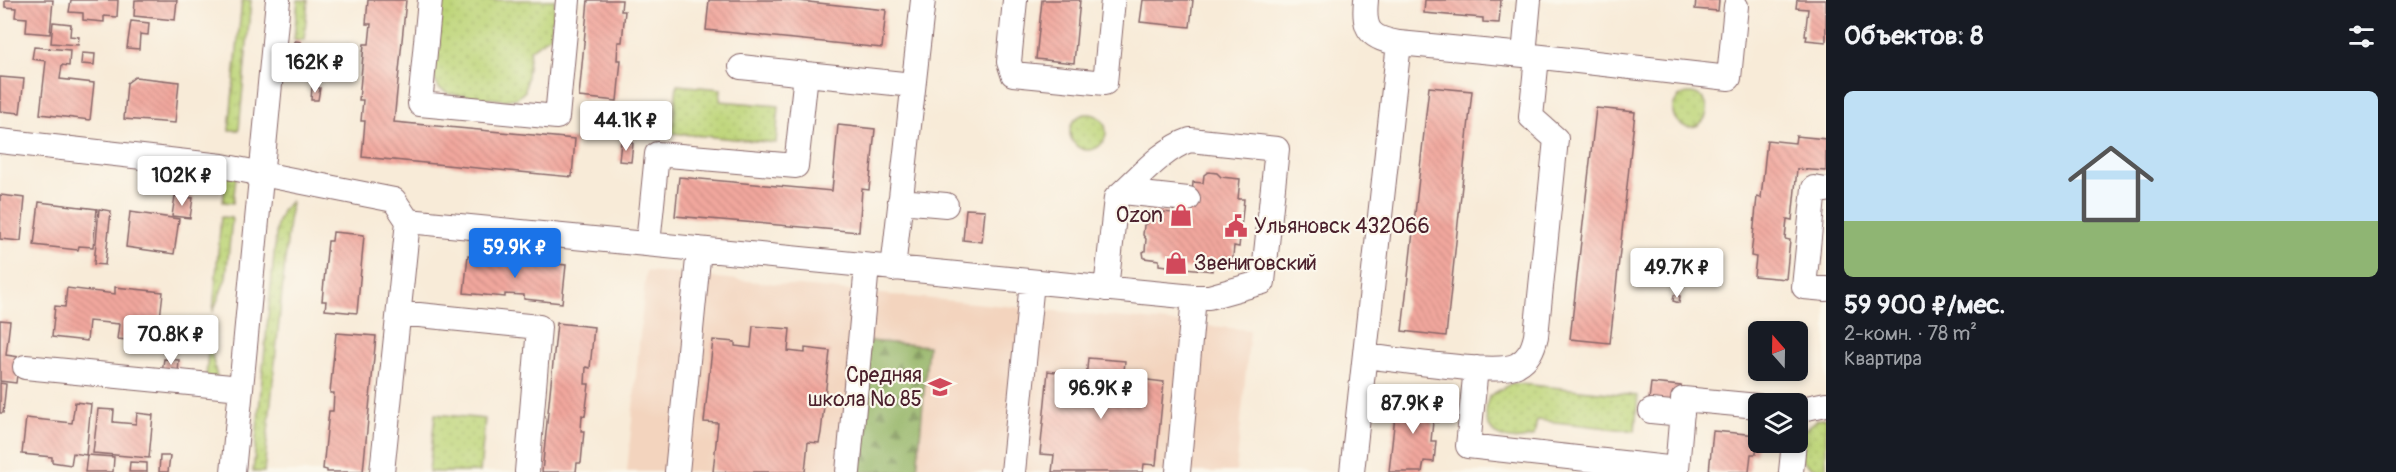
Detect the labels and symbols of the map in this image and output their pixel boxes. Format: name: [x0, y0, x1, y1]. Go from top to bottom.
pin: 162K ₽: [266, 43, 364, 94]
pin: 44.1K ₽: [571, 101, 681, 152]
pin: 102K ₽: [133, 156, 231, 207]
place label: Ozon: [1116, 202, 1163, 229]
shop icon: Ozon: [1168, 202, 1194, 228]
public building icon: Ульяновск 432066: [1223, 213, 1249, 239]
place label: Ульяновск 432066: [1254, 213, 1430, 240]
pin: 59.9K ₽: [460, 228, 570, 279]
pin: 49.7K ₽: [1622, 248, 1732, 299]
shop icon: Звениговский: [1163, 250, 1189, 276]
place label: Звениговский: [1194, 250, 1317, 277]
pin: 70.8K ₽: [116, 315, 226, 366]
north arrow: [1748, 321, 1808, 381]
place label: Средняя школа № 85: [808, 362, 922, 413]
pin: 96.9K ₽: [1046, 369, 1156, 420]
school or university icon: Средняя школа № 85: [927, 374, 953, 400]
pin: 87.9K ₽: [1358, 384, 1468, 435]

